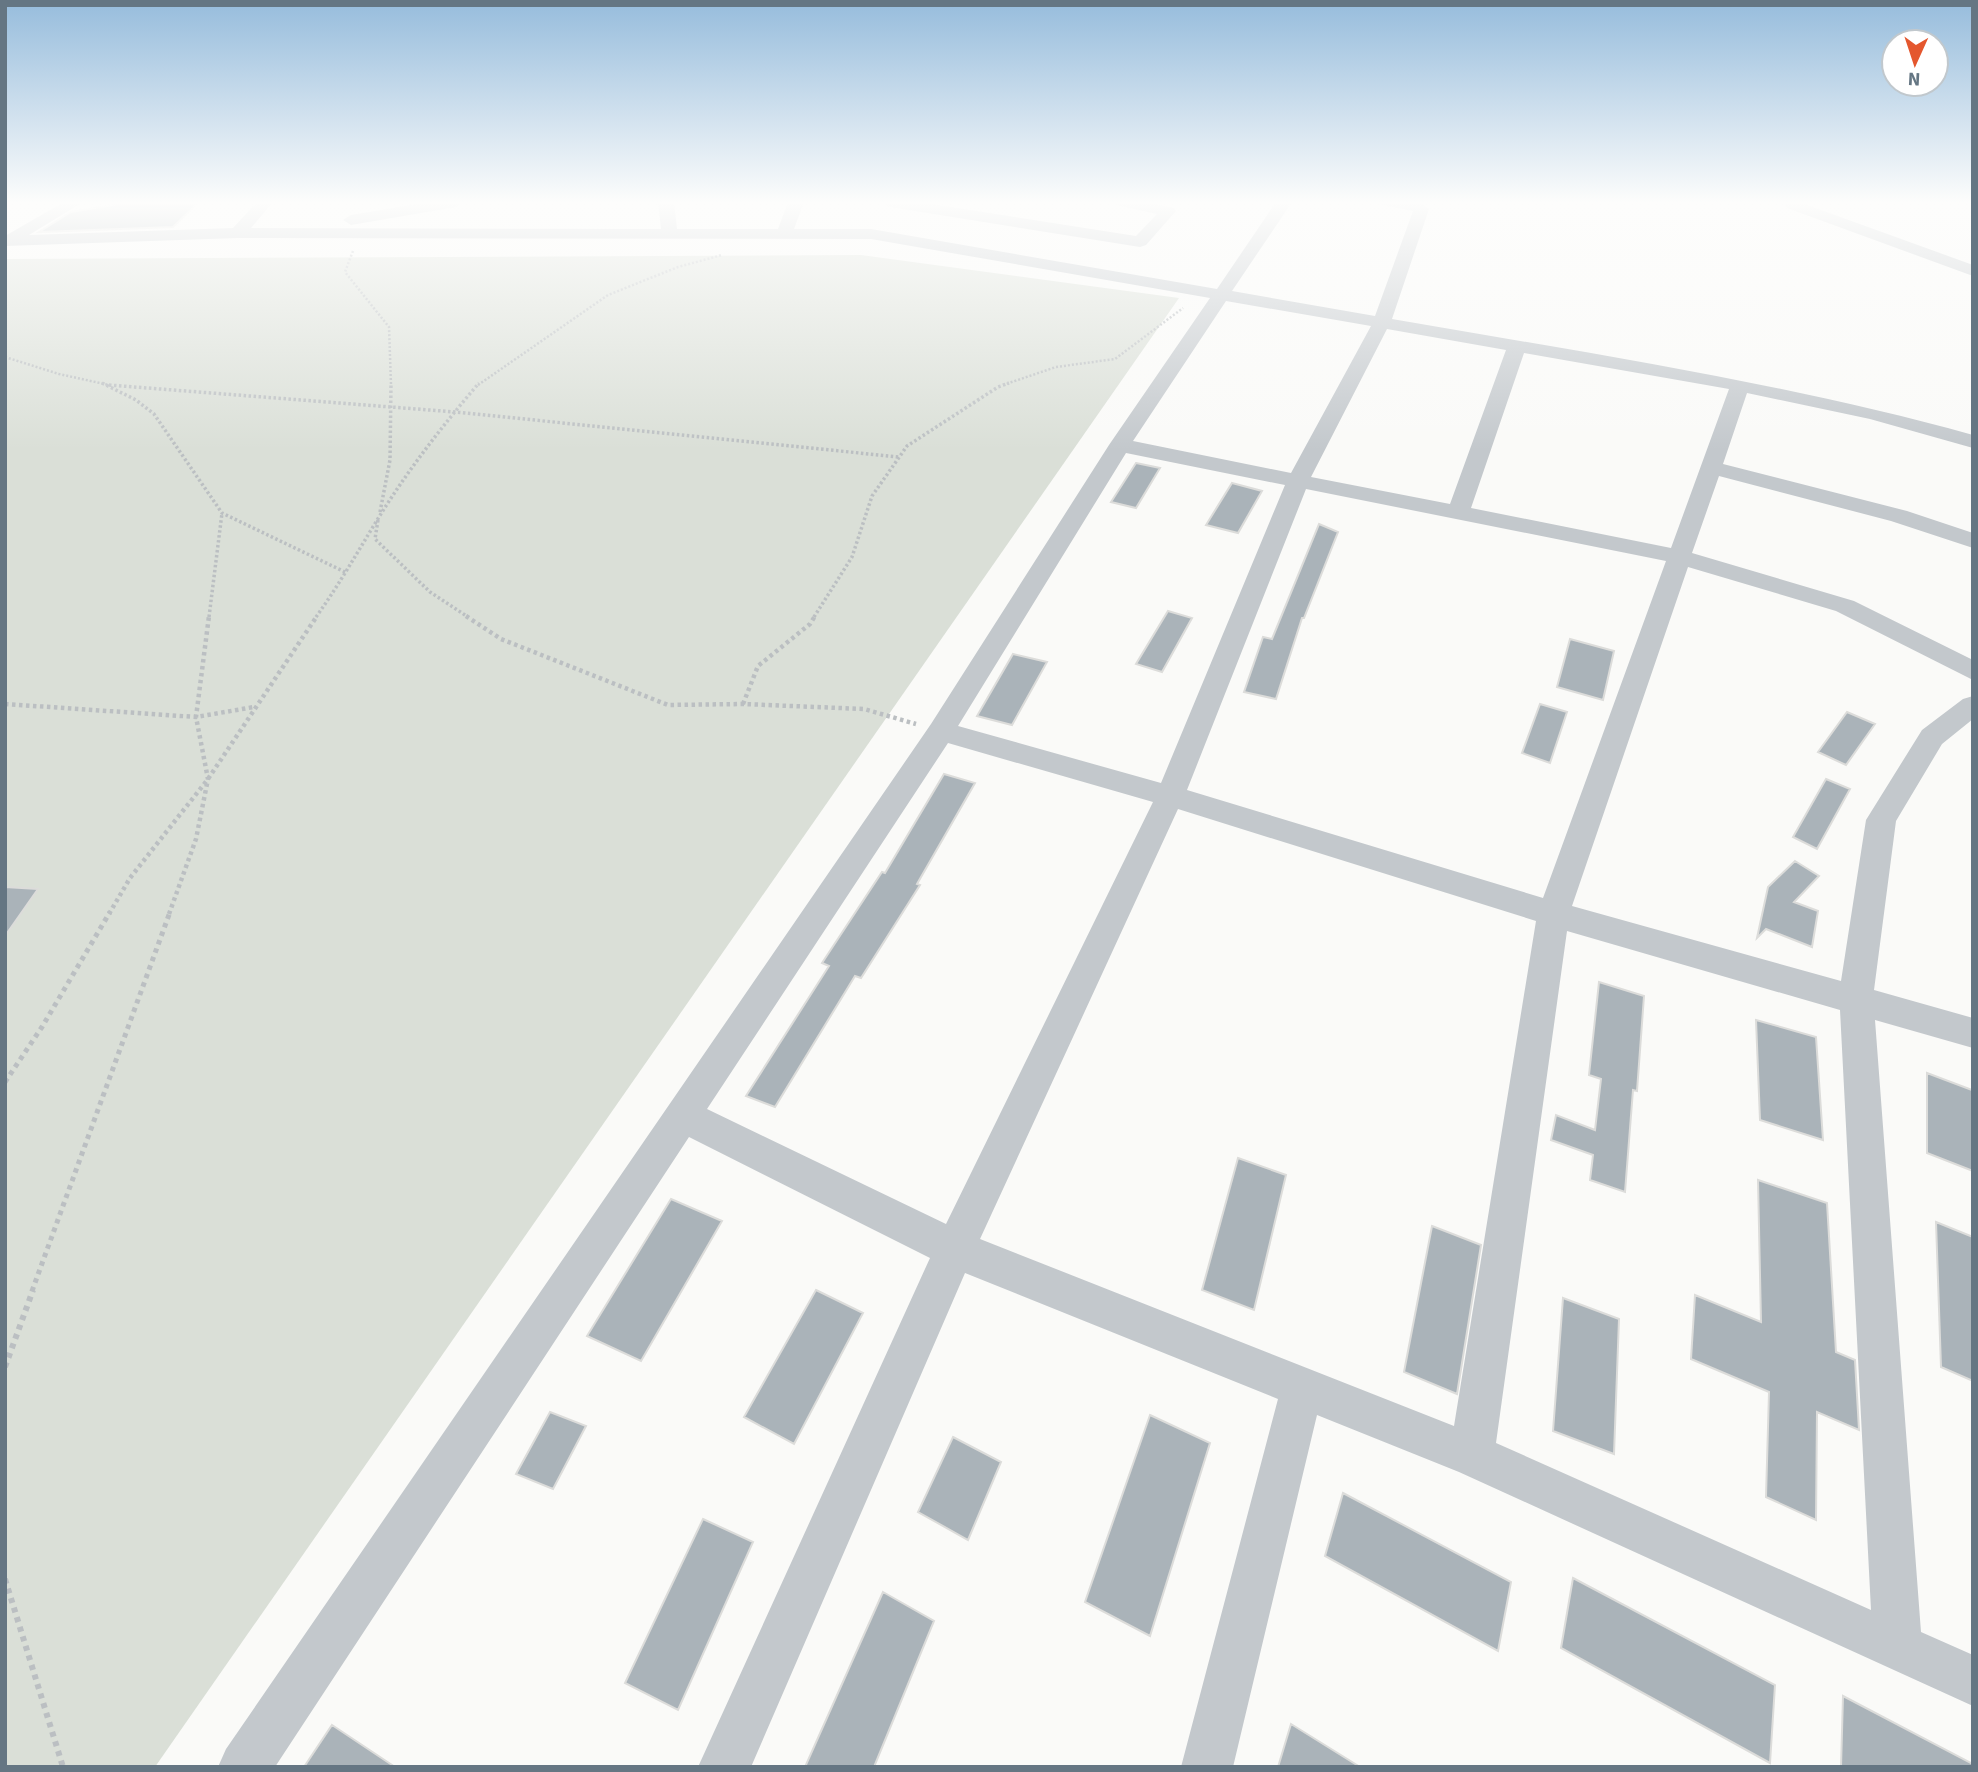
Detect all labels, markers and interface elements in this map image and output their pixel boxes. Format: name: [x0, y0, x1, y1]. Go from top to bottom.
north arrow: [1880, 28, 1950, 98]
text: N: [1907, 65, 1921, 92]

